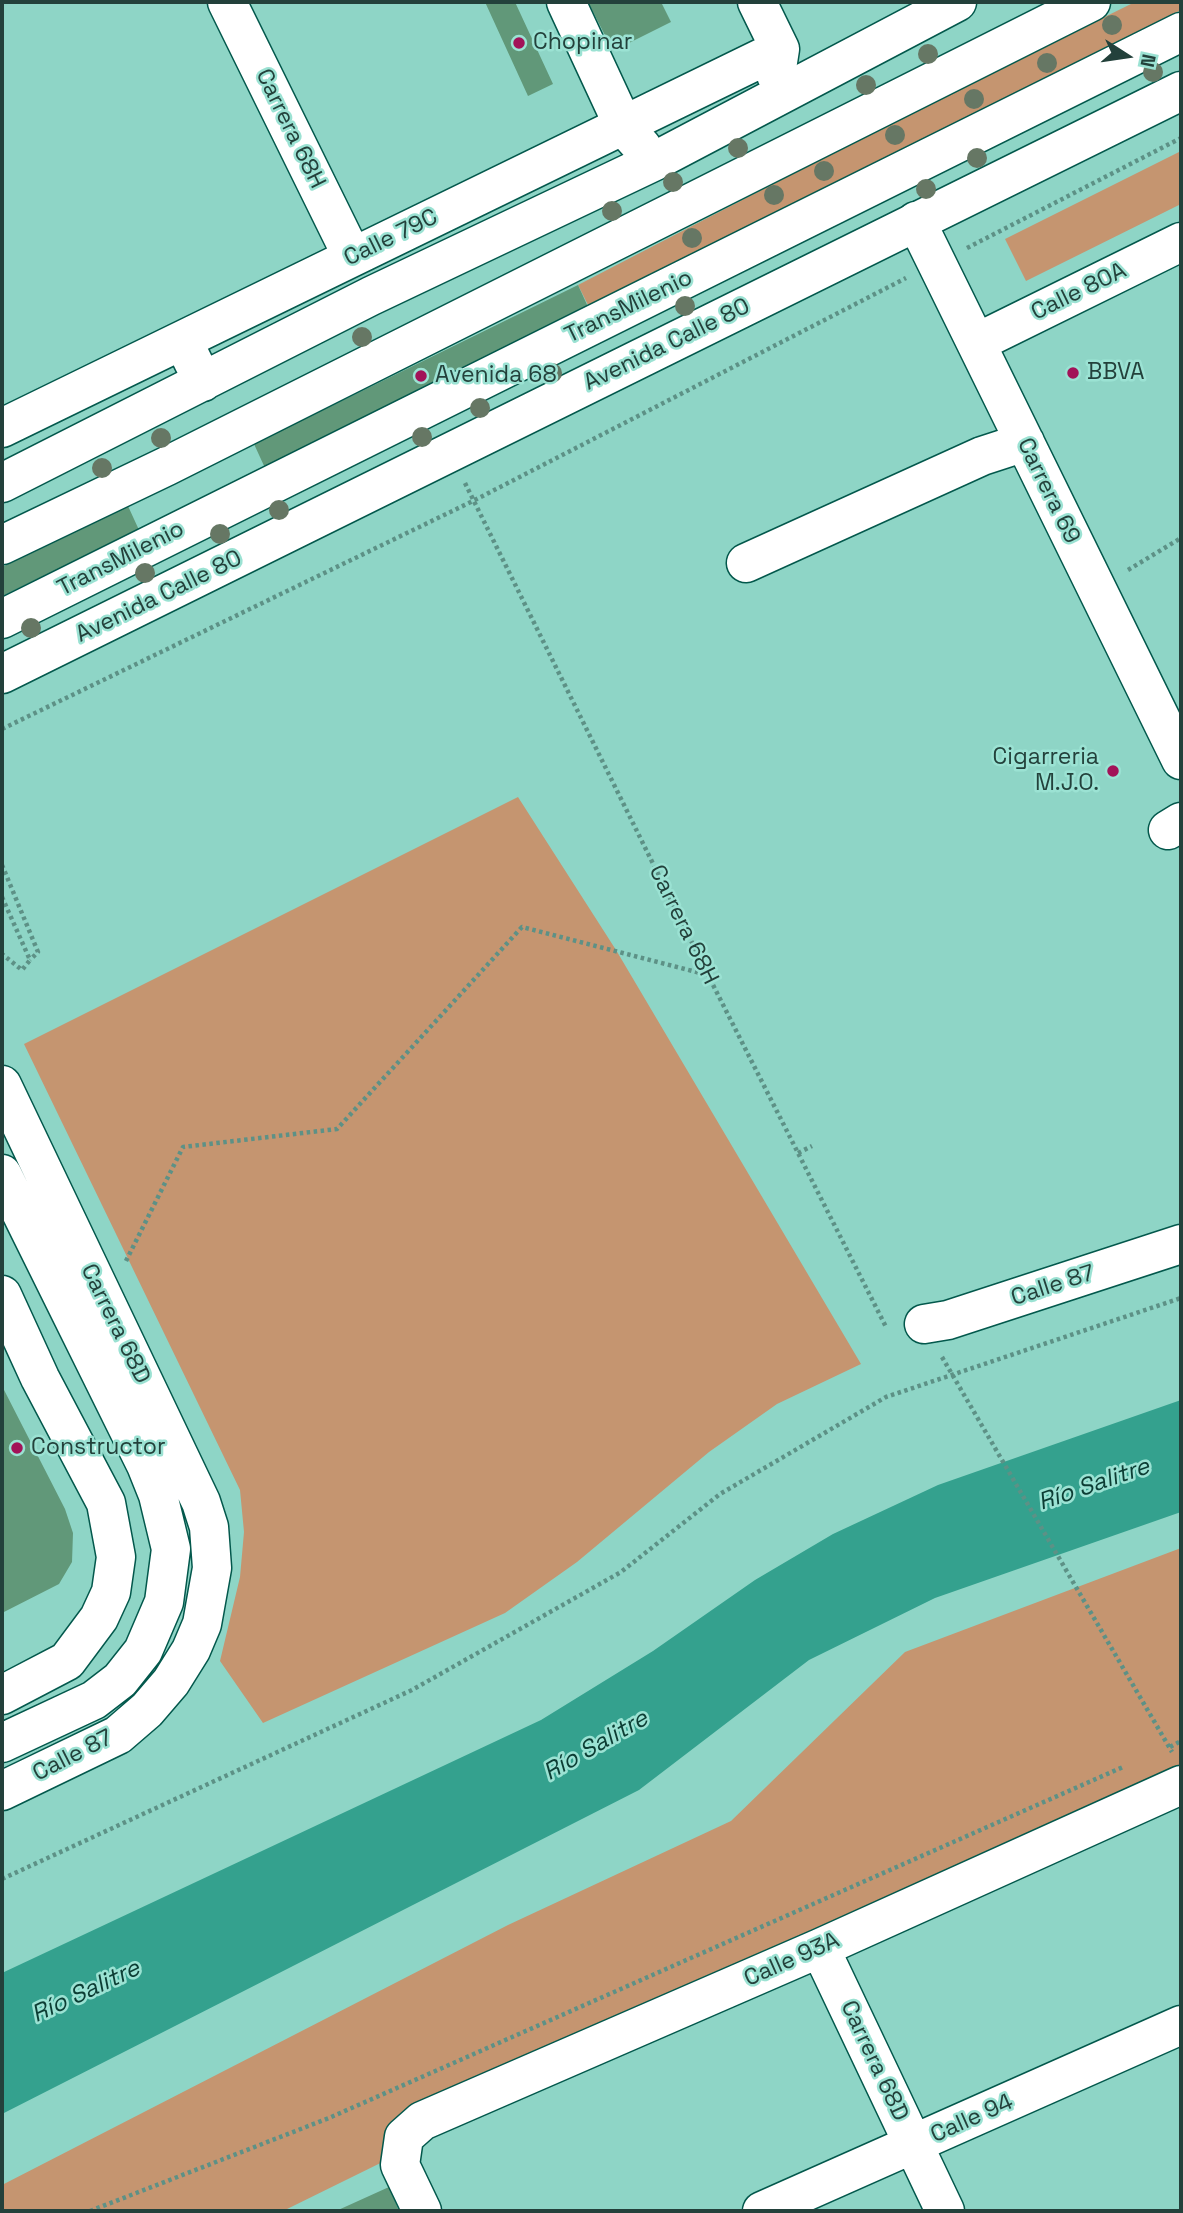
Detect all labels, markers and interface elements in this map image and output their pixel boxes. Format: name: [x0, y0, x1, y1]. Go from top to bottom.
north arrow: [1092, 21, 1162, 91]
place label: Chopinar: [533, 29, 633, 57]
marker: Chopinar: [511, 35, 527, 51]
text: N: [1134, 52, 1162, 69]
street label: Carrera 68H: [249, 65, 331, 193]
street label: Calle 79C: [340, 204, 442, 272]
street label: Calle 80A: [1027, 257, 1131, 327]
street label: TransMilenio: [561, 264, 697, 350]
street label: Avenida Calle 80: [580, 293, 754, 397]
place label: BBVA: [1087, 359, 1145, 387]
place label: Avenida 68: [435, 362, 557, 390]
marker: BBVA: [1065, 365, 1081, 381]
marker: Avenida 68: [413, 368, 429, 384]
street label: Carrera 69: [1011, 434, 1085, 548]
street label: TransMilenio: [53, 515, 189, 603]
street label: Avenida Calle 80: [72, 545, 246, 649]
place label: Cigarreria M.J.O.: [993, 744, 1099, 798]
marker: Cigarreria M.J.O.: [1105, 763, 1121, 779]
street label: Carrera 68H: [642, 861, 724, 989]
street label: Carrera 68D: [74, 1260, 156, 1388]
street label: Calle 87: [1008, 1260, 1098, 1312]
place label: Constructor: [31, 1434, 166, 1462]
marker: Constructor: [9, 1440, 25, 1456]
water label: Río Salitre: [1034, 1452, 1154, 1518]
water label: Río Salitre: [539, 1704, 653, 1788]
street label: Calle 87: [28, 1724, 118, 1788]
street label: Calle 93A: [740, 1927, 844, 1993]
water label: Río Salitre: [27, 1954, 145, 2030]
street label: Carrera 68D: [834, 1996, 914, 2126]
street label: Calle 94: [927, 2089, 1017, 2149]

